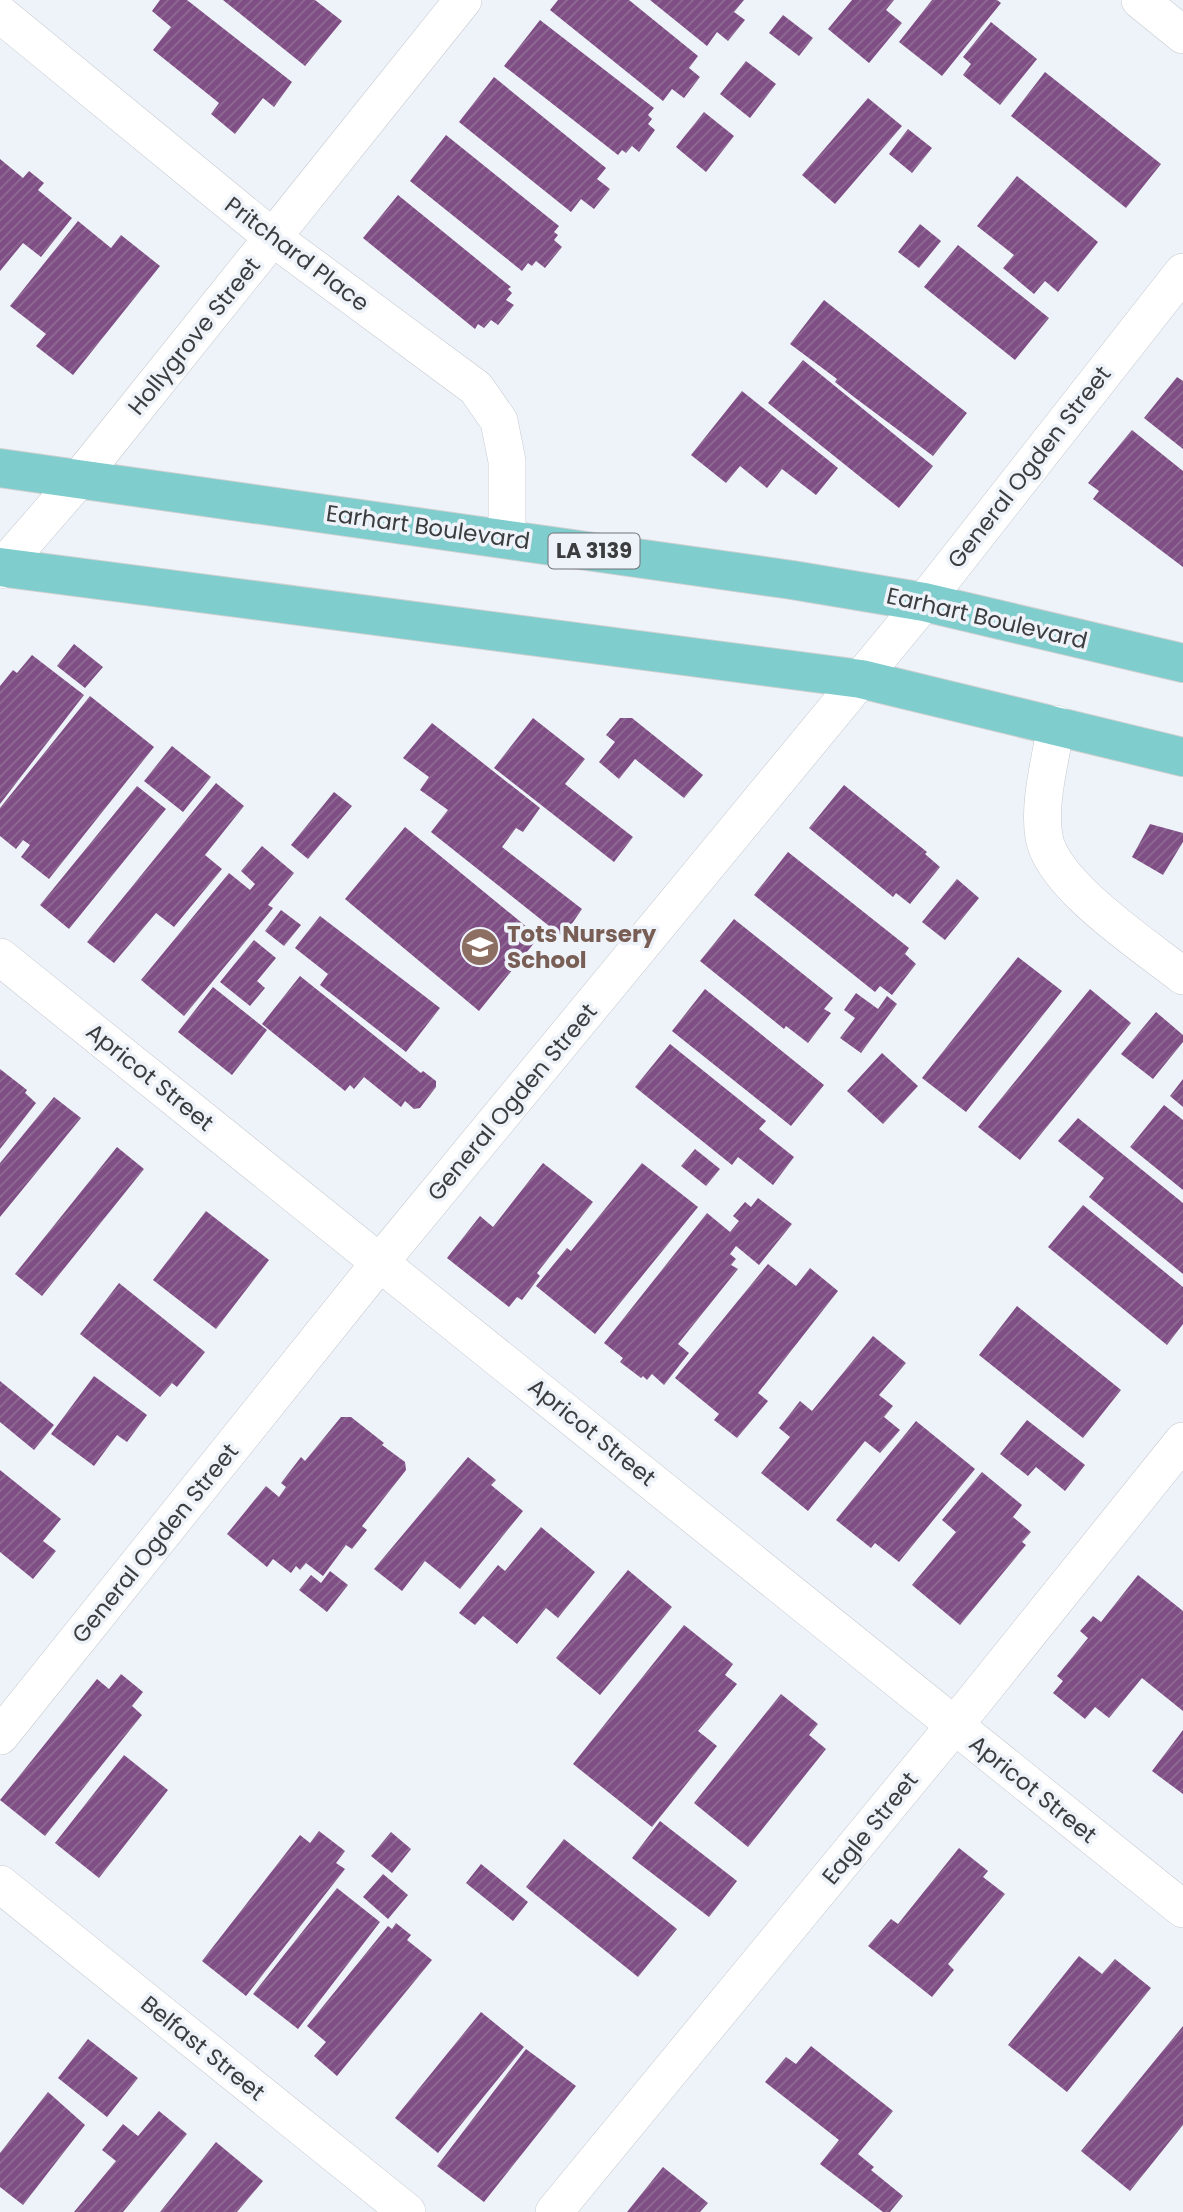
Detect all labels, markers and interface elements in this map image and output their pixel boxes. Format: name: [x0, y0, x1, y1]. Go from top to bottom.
street label: Pritchard Place: [218, 189, 376, 319]
street label: Hollygrove Street: [120, 250, 268, 422]
street label: General Ogden Street: [940, 359, 1118, 575]
street label: Earhart Boulevard: [324, 497, 532, 557]
road number: LA 3139: [548, 534, 640, 568]
street label: Earhart Boulevard: [883, 579, 1091, 657]
place label: Tots Nursery School: [507, 918, 657, 976]
school or university icon: Tots Nursery School: [459, 926, 501, 968]
street label: General Ogden Street: [420, 996, 604, 1208]
street label: Apricot Street: [79, 1016, 221, 1138]
street label: Apricot Street: [521, 1371, 663, 1493]
street label: General Ogden Street: [64, 1436, 246, 1650]
street label: Apricot Street: [962, 1728, 1104, 1850]
street label: Eagle Street: [815, 1765, 925, 1891]
street label: Belfast Street: [134, 1988, 272, 2108]

